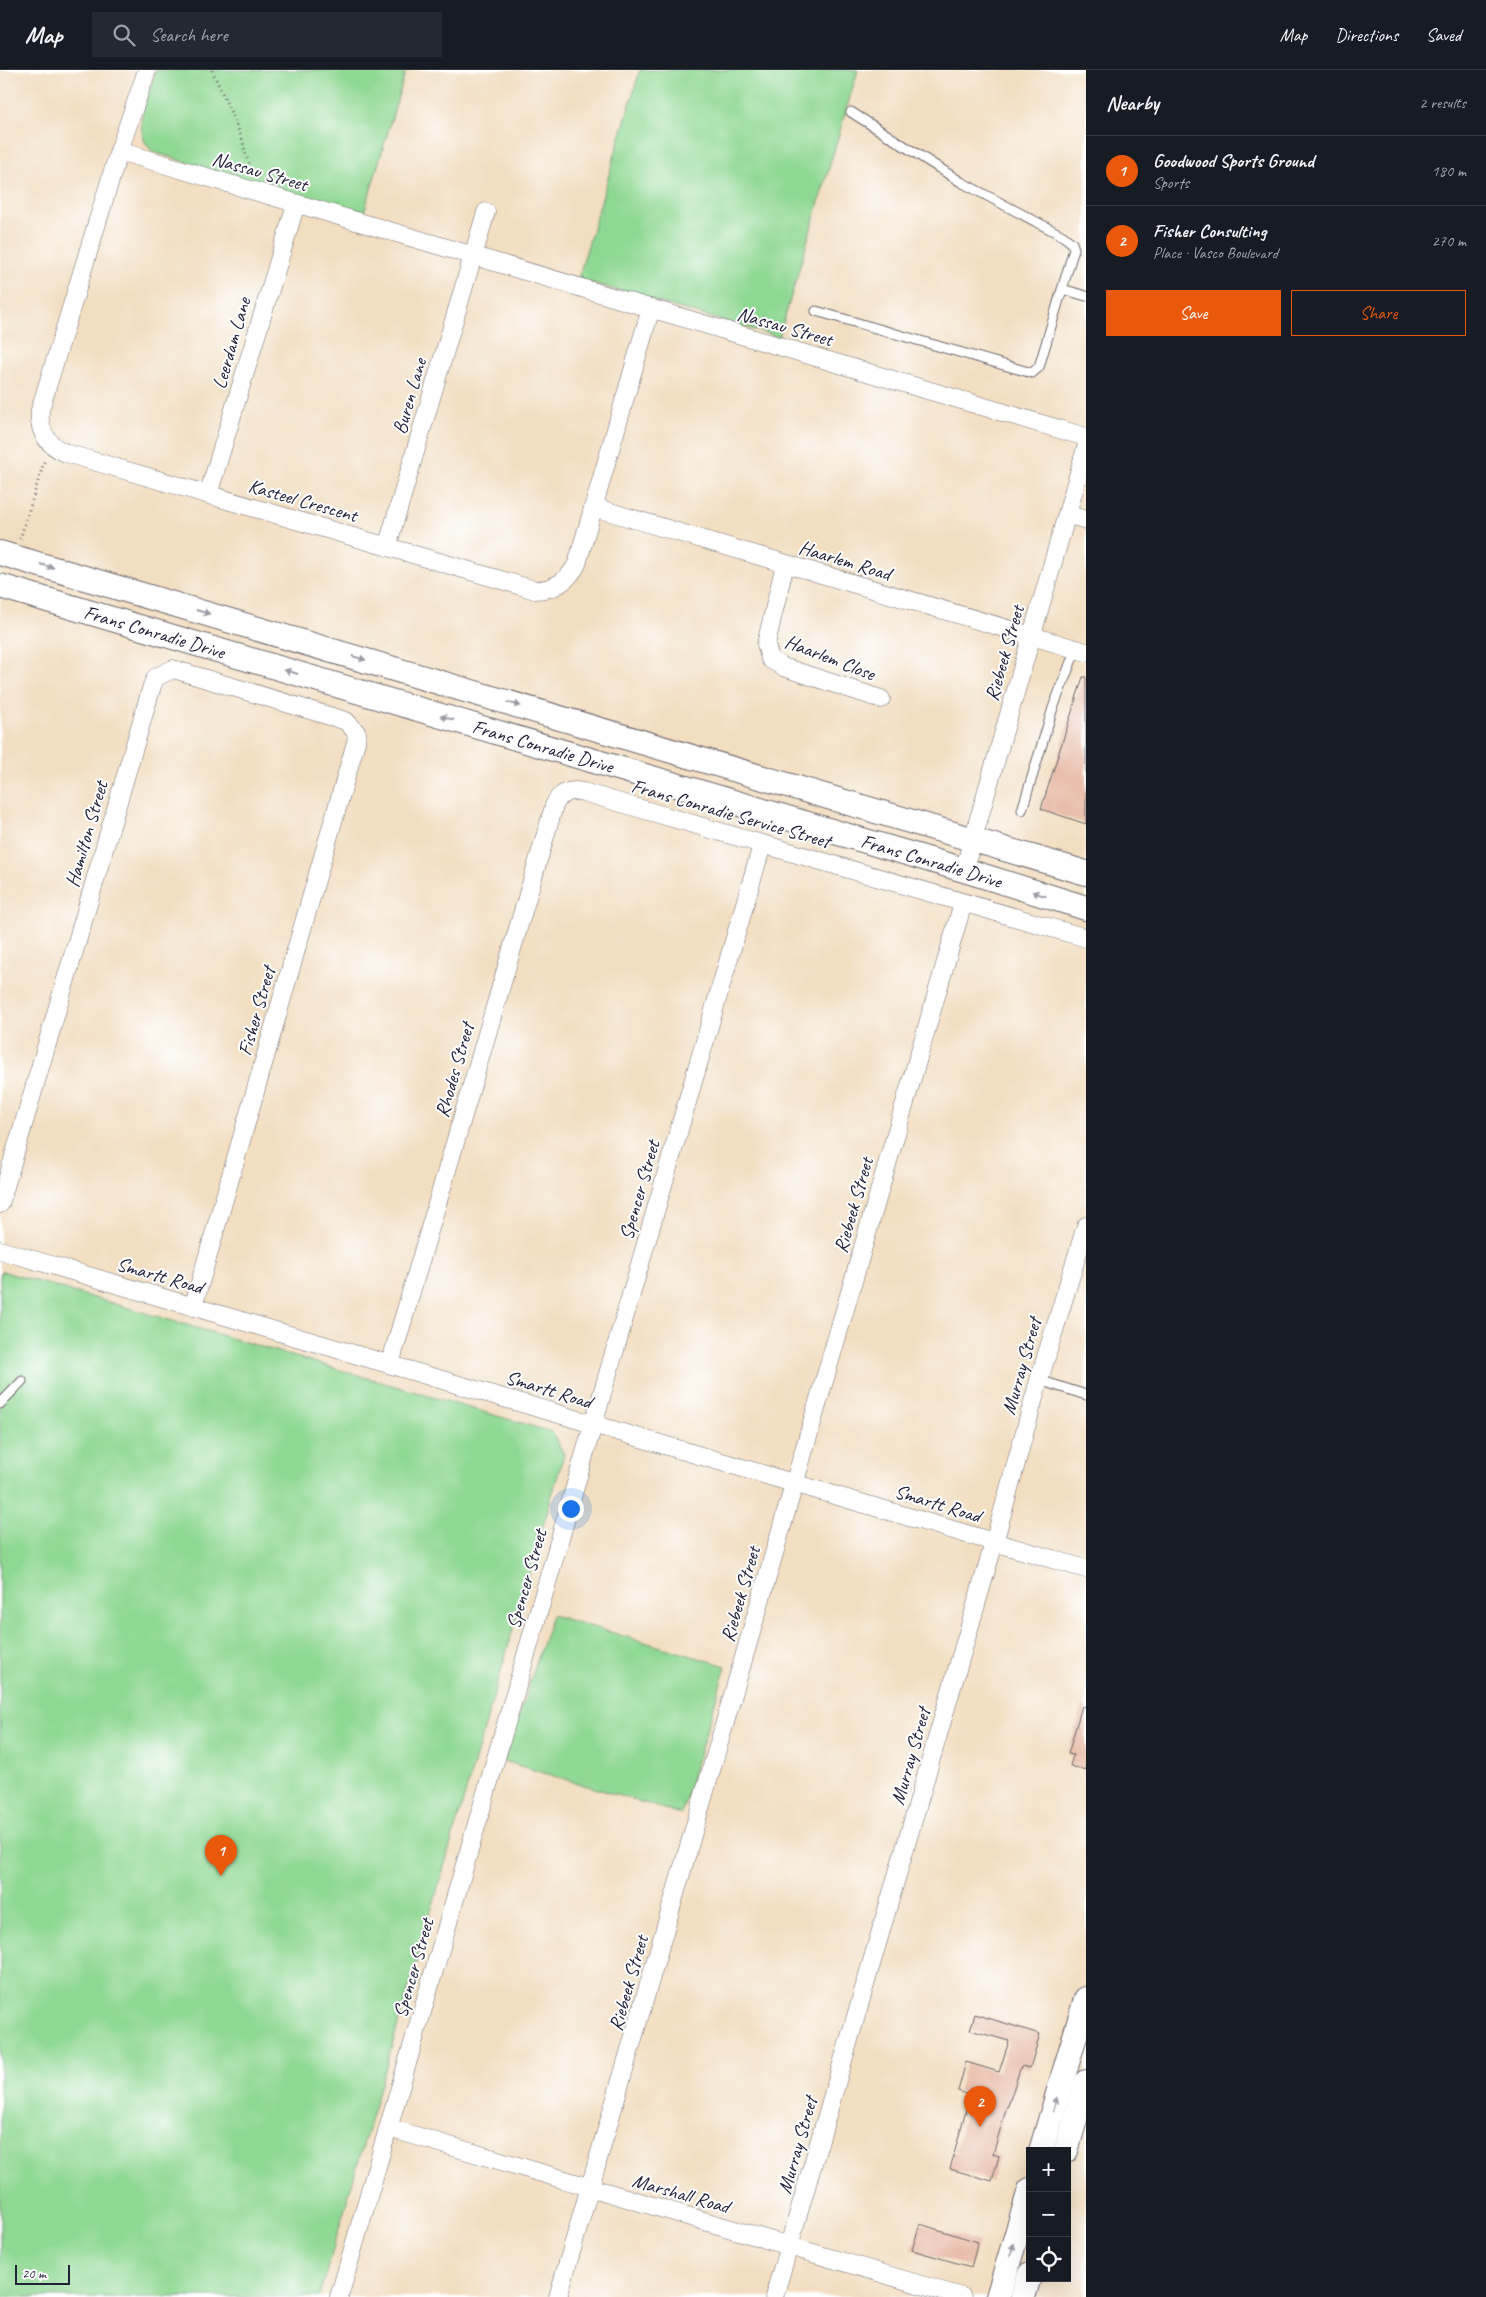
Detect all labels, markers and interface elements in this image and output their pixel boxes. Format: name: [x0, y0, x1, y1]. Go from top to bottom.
search box: [92, 12, 442, 57]
text: Map: [25, 20, 62, 50]
icon: search: [110, 21, 138, 49]
text: Search here: [150, 23, 228, 47]
text: Map: [1280, 24, 1307, 46]
text: Directions: [1335, 24, 1398, 46]
text: Saved: [1426, 24, 1461, 46]
text: Nearby: [1106, 90, 1159, 116]
text: 2 results: [1419, 93, 1466, 113]
street label: Nassau Street: [209, 146, 313, 198]
text: Goodwood Sports Ground: [1153, 149, 1314, 173]
text: 1: [1118, 161, 1126, 181]
text: 180 m: [1432, 161, 1466, 181]
text: Sports: [1153, 173, 1189, 193]
text: Fisher Consulting: [1153, 219, 1266, 243]
text: 2: [1118, 231, 1126, 251]
text: 270 m: [1432, 231, 1466, 251]
text: Place · Vasco Boulevard: [1153, 243, 1278, 263]
button: Save: [1106, 290, 1281, 336]
button: Share: [1291, 290, 1466, 336]
street label: Leerdam Lane: [207, 293, 257, 392]
street label: Nassau Street: [734, 301, 838, 353]
street label: Buren Lane: [387, 354, 433, 437]
street label: Kasteel Crescent: [246, 473, 362, 529]
street label: Haarlem Road: [796, 535, 897, 587]
one-way arrow: [39, 563, 54, 571]
street label: Frans Conradie Drive: [81, 599, 229, 665]
street label: Riebeek Street: [979, 600, 1031, 704]
one-way arrow: [195, 609, 210, 617]
street label: Haarlem Close: [781, 629, 880, 687]
one-way arrow: [351, 655, 366, 663]
one-way arrow: [283, 668, 298, 676]
one-way arrow: [507, 700, 522, 708]
one-way arrow: [439, 714, 454, 722]
street label: Frans Conradie Drive: [470, 714, 617, 779]
street label: Frans Conradie Service Street: [629, 773, 836, 855]
street label: Hamilton Street: [59, 776, 114, 890]
street label: Frans Conradie Drive: [858, 828, 1006, 894]
one-way arrow: [1032, 889, 1047, 897]
street label: Fisher Street: [232, 961, 282, 1058]
street label: Rhodes Street: [429, 1017, 481, 1120]
street label: Spencer Street: [613, 1135, 666, 1243]
street label: Riebeek Street: [828, 1152, 880, 1256]
street label: Smartt Road: [114, 1251, 209, 1301]
street label: Murray Street: [996, 1312, 1048, 1417]
street label: Smartt Road: [503, 1365, 598, 1415]
street label: Smartt Road: [892, 1479, 987, 1529]
your location: [558, 1496, 584, 1522]
street label: Spencer Street: [500, 1524, 553, 1632]
street label: Riebeek Street: [715, 1541, 767, 1645]
street label: Murray Street: [885, 1702, 937, 1807]
pin: 1: [205, 1835, 237, 1876]
street label: Spencer Street: [387, 1913, 440, 2021]
street label: Riebeek Street: [603, 1930, 655, 2034]
pin: 2: [964, 2086, 996, 2127]
street label: Murray Street: [772, 2091, 824, 2196]
one-way arrow: [1052, 2096, 1060, 2111]
map controls: [1026, 2147, 1071, 2282]
button: +: [1026, 2147, 1071, 2192]
street label: Marshall Road: [629, 2168, 735, 2220]
button: −: [1026, 2192, 1071, 2237]
button: locate: [1026, 2237, 1071, 2282]
one-way arrow: [1009, 2243, 1017, 2258]
scale bar: [15, 2262, 70, 2285]
text: 20 m: [22, 2265, 46, 2282]

